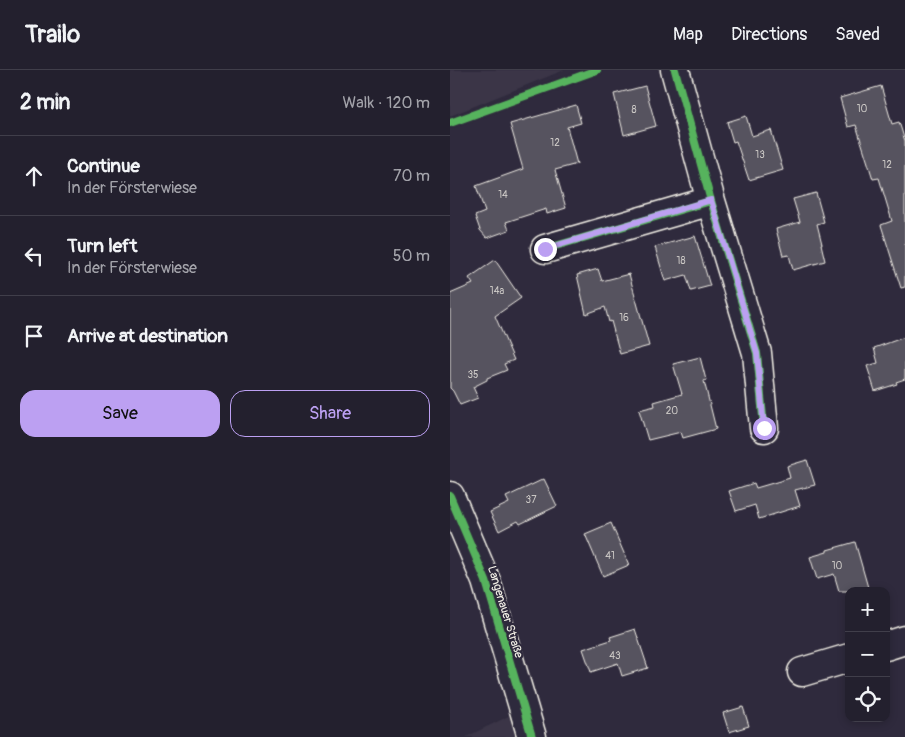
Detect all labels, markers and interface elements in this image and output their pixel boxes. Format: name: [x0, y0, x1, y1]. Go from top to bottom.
text: Trailo: [25, 20, 80, 49]
text: Map: [673, 23, 703, 46]
text: Directions: [731, 23, 807, 46]
text: Saved: [835, 23, 880, 46]
text: 2 min: [20, 89, 70, 116]
text: Walk · 120 m: [342, 93, 430, 113]
house number: 10: [857, 103, 868, 115]
house number: 8: [631, 104, 637, 116]
house number: 12: [550, 137, 560, 149]
house number: 13: [755, 149, 765, 161]
text: Continue: [67, 154, 140, 178]
house number: 12: [882, 159, 892, 171]
icon: ahead: [20, 162, 48, 190]
text: 70 m: [393, 166, 430, 186]
text: In der Försterwiese: [67, 178, 197, 198]
house number: 14: [498, 189, 508, 201]
text: Turn left: [67, 234, 137, 258]
route end: [534, 238, 557, 261]
icon: left: [20, 242, 48, 270]
text: 50 m: [393, 246, 430, 266]
house number: 18: [677, 255, 685, 267]
text: In der Försterwiese: [67, 258, 197, 278]
house number: 14a: [490, 285, 505, 297]
house number: 16: [619, 312, 629, 324]
icon: arrive: [20, 322, 48, 350]
text: Arrive at destination: [67, 324, 228, 348]
house number: 35: [468, 369, 479, 381]
button: Save: [20, 390, 220, 437]
button: Share: [230, 390, 430, 437]
house number: 20: [666, 405, 678, 417]
route start: [753, 417, 776, 440]
house number: 37: [526, 494, 537, 506]
house number: 41: [605, 550, 615, 562]
house number: 10: [832, 560, 843, 572]
street label: Langenauer Straße: [484, 564, 526, 660]
map controls: [845, 587, 890, 722]
button: +: [845, 587, 890, 632]
button: −: [845, 632, 890, 677]
house number: 43: [609, 650, 621, 662]
button: locate: [845, 677, 890, 722]

